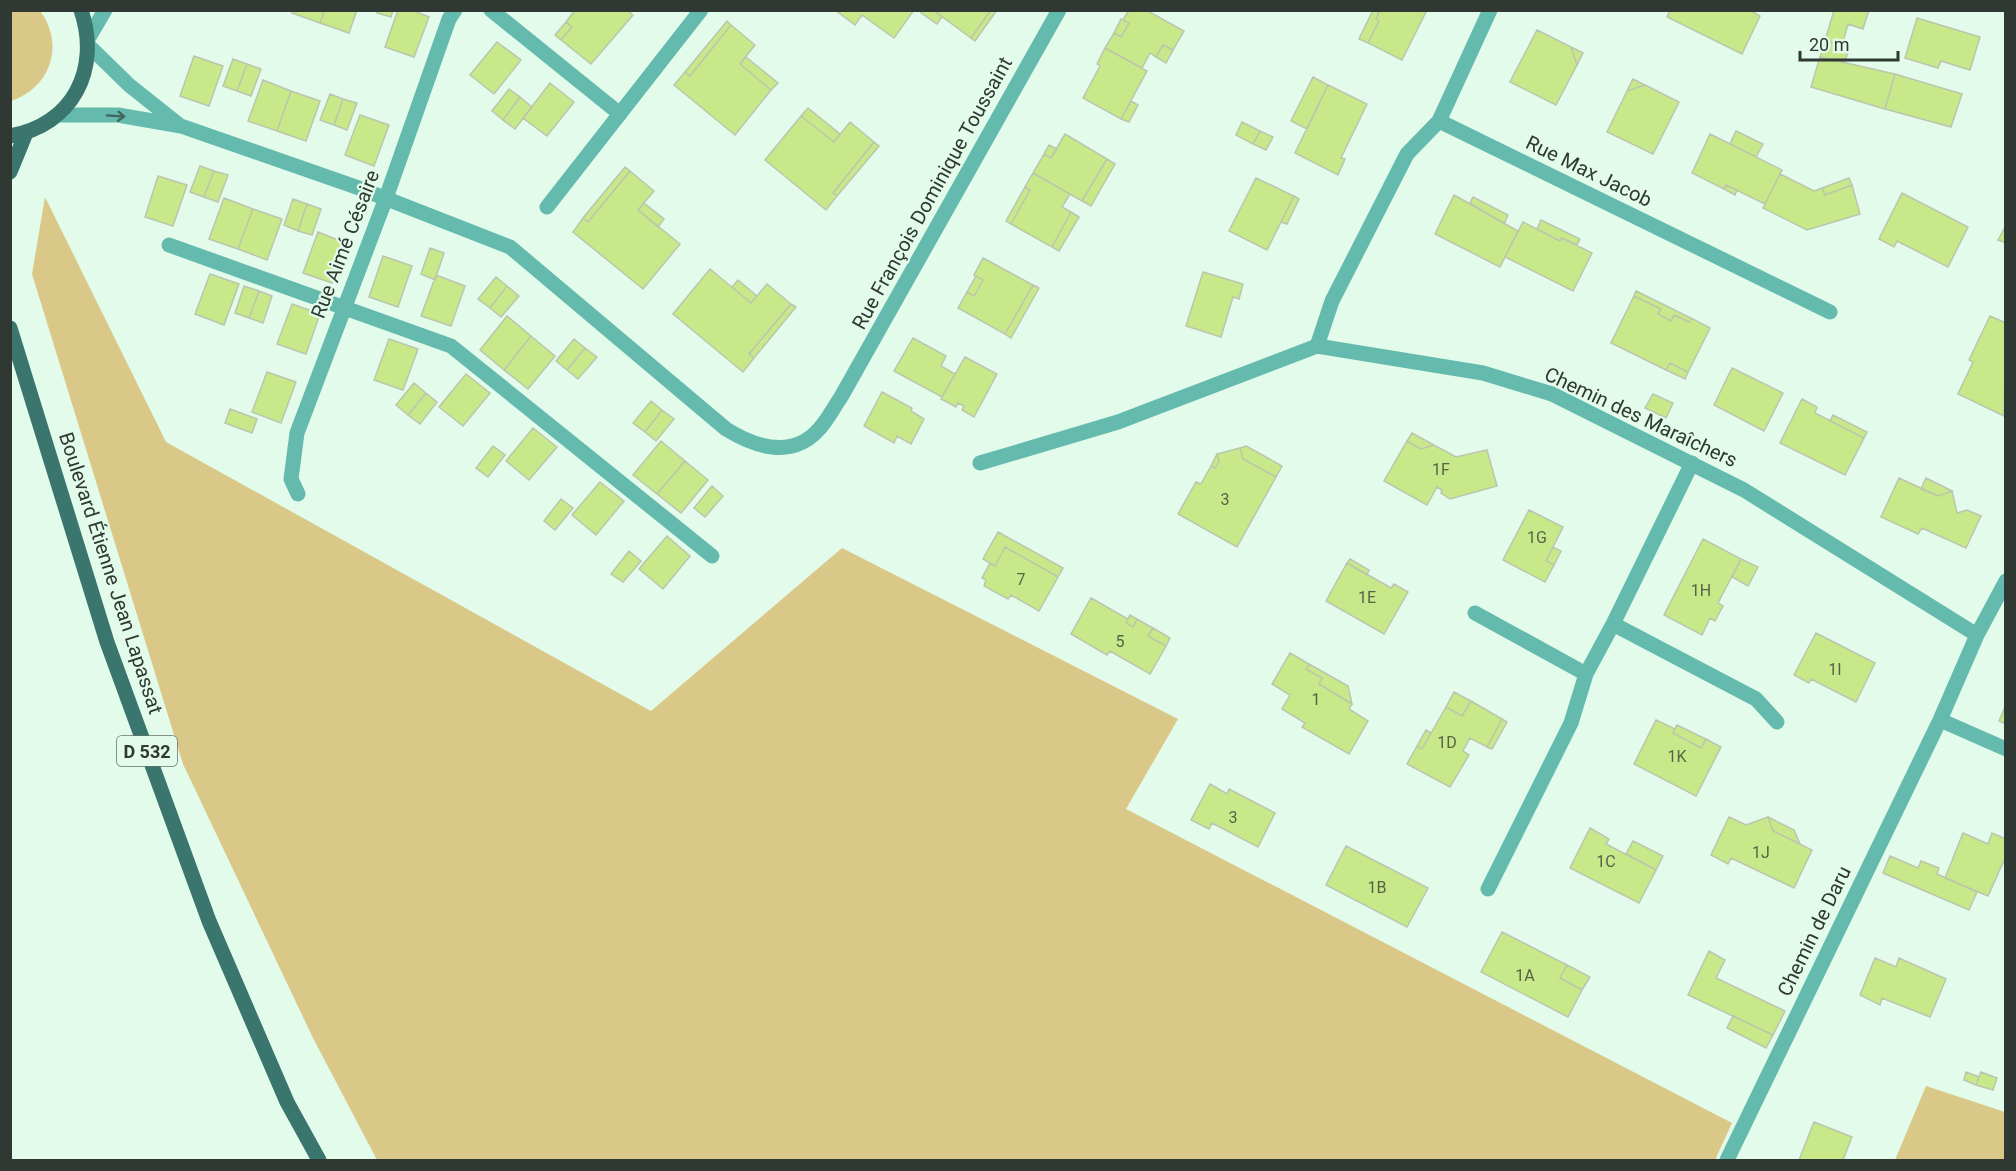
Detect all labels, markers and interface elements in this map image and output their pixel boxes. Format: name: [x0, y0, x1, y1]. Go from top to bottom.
scale bar: [1800, 24, 1898, 62]
text: 20 m: [1809, 34, 1849, 55]
street label: Rue François Dominique Toussaint: [847, 53, 1017, 333]
one-way arrow: [106, 111, 125, 122]
street label: Rue Max Jacob: [1522, 130, 1656, 212]
street label: Rue Aimé Césaire: [306, 166, 384, 322]
street label: Chemin des Maraîchers: [1541, 362, 1741, 472]
street label: Boulevard Étienne Jean Lapassat: [54, 429, 168, 717]
house number: 1F: [1432, 460, 1450, 479]
house number: 3: [1221, 490, 1230, 509]
house number: 1G: [1527, 528, 1547, 547]
house number: 7: [1017, 570, 1026, 589]
house number: 1H: [1691, 581, 1711, 600]
house number: 1E: [1358, 588, 1376, 607]
house number: 5: [1116, 632, 1125, 651]
house number: 1I: [1828, 660, 1842, 679]
house number: 1: [1312, 690, 1321, 709]
house number: 1D: [1437, 733, 1457, 752]
road number: D 532: [117, 736, 177, 766]
house number: 1K: [1667, 747, 1687, 766]
house number: 3: [1229, 808, 1238, 827]
house number: 1J: [1752, 843, 1770, 862]
house number: 1C: [1596, 852, 1616, 871]
street label: Chemin de Daru: [1772, 862, 1856, 1000]
house number: 1B: [1368, 878, 1387, 897]
house number: 1A: [1515, 966, 1535, 985]

